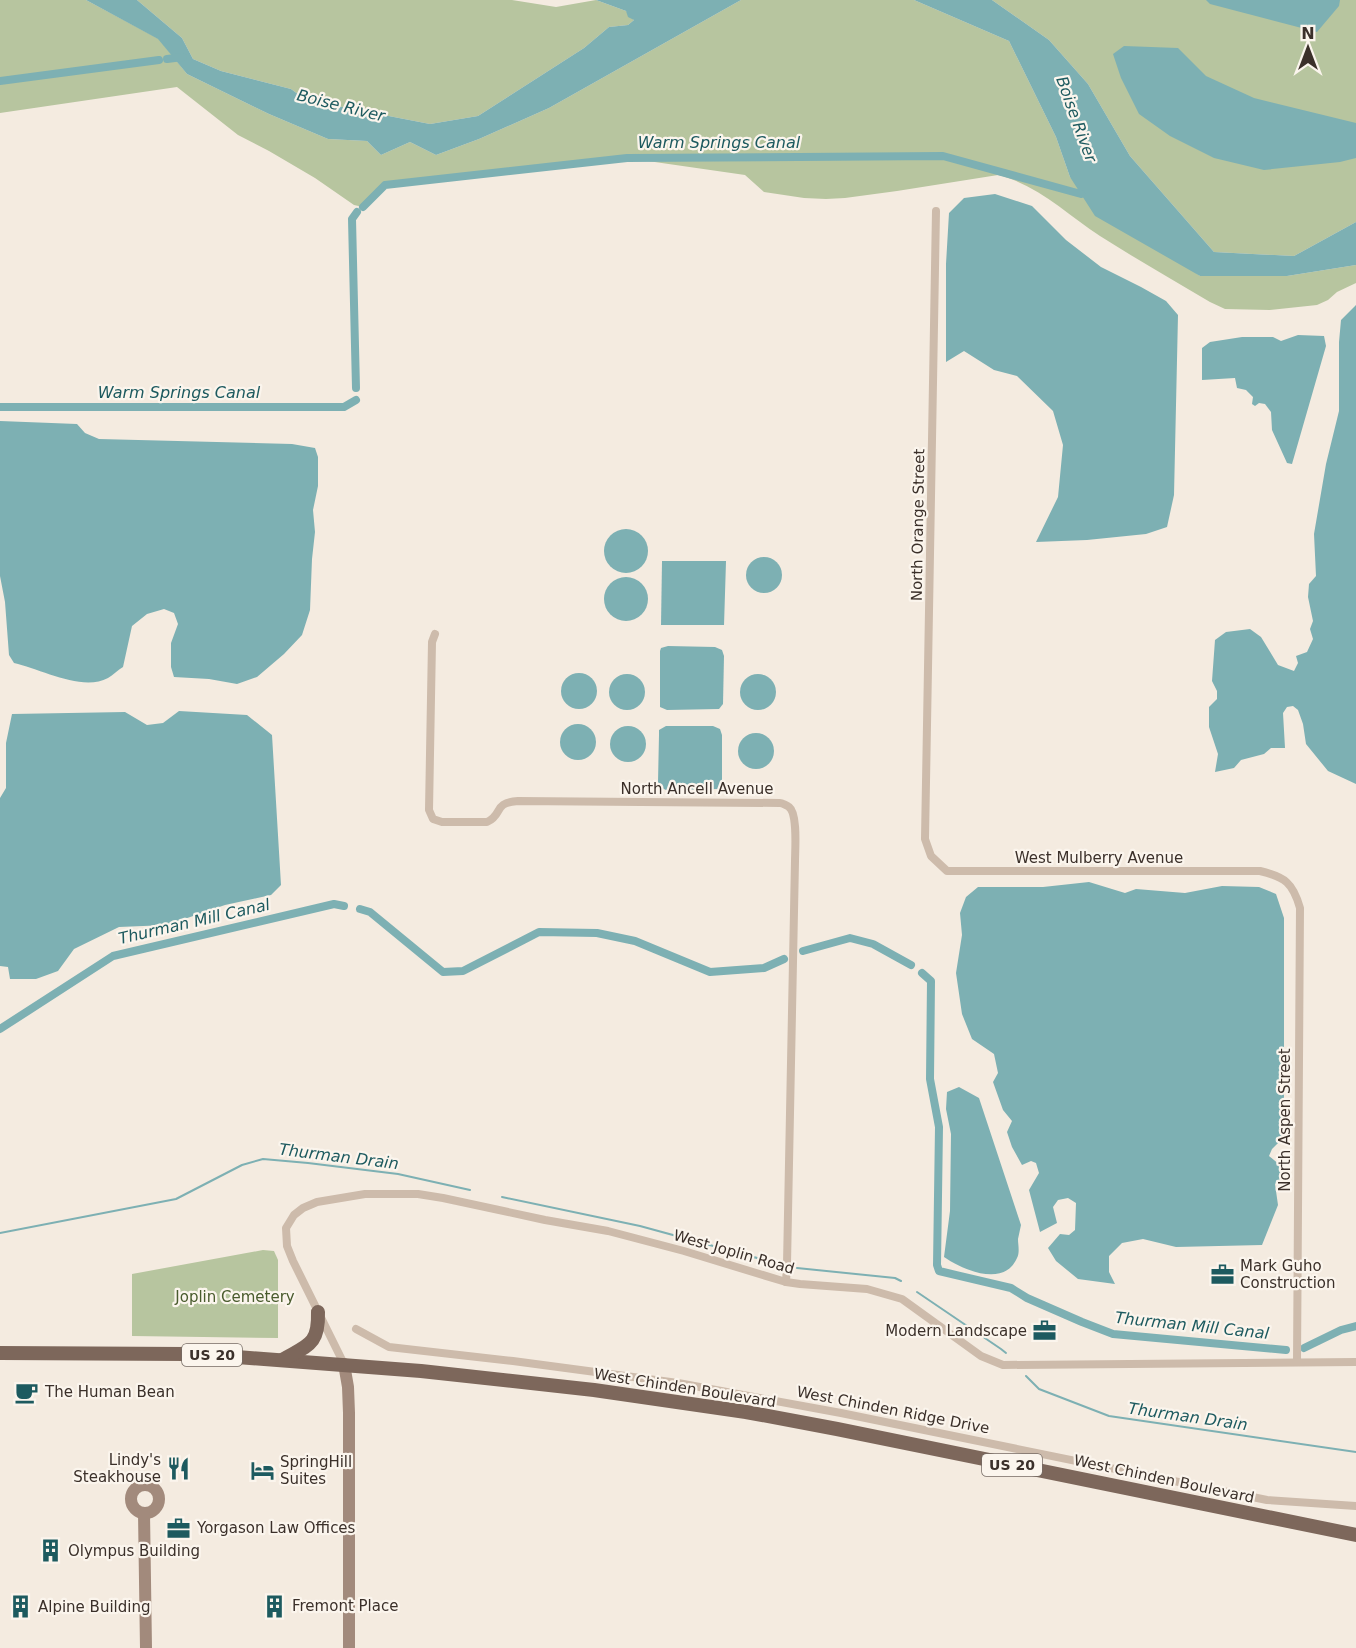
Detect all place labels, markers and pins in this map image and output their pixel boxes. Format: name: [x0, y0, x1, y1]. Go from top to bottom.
place label: Mark Guho Construction: [1240, 1257, 1336, 1292]
office icon: Mark Guho Construction: [1209, 1262, 1235, 1288]
office icon: Modern Landscape: [1032, 1318, 1058, 1344]
place label: Modern Landscape: [885, 1322, 1027, 1340]
cafe icon: The Human Bean: [14, 1379, 40, 1405]
place label: The Human Bean: [44, 1383, 175, 1401]
place label: Lindy's Steakhouse: [73, 1451, 161, 1486]
place label: SpringHill Suites: [280, 1453, 352, 1488]
restaurant icon: Lindy's Steakhouse: [166, 1456, 192, 1482]
hotel icon: SpringHill Suites: [249, 1458, 275, 1484]
office icon: Yorgason Law Offices: [166, 1515, 192, 1541]
place label: Yorgason Law Offices: [196, 1519, 356, 1537]
building icon: Olympus Building: [37, 1538, 63, 1564]
place label: Olympus Building: [68, 1542, 200, 1560]
building icon: Fremont Place: [261, 1593, 287, 1619]
building icon: Alpine Building: [7, 1594, 33, 1620]
place label: Fremont Place: [292, 1597, 398, 1615]
place label: Alpine Building: [38, 1598, 150, 1616]

